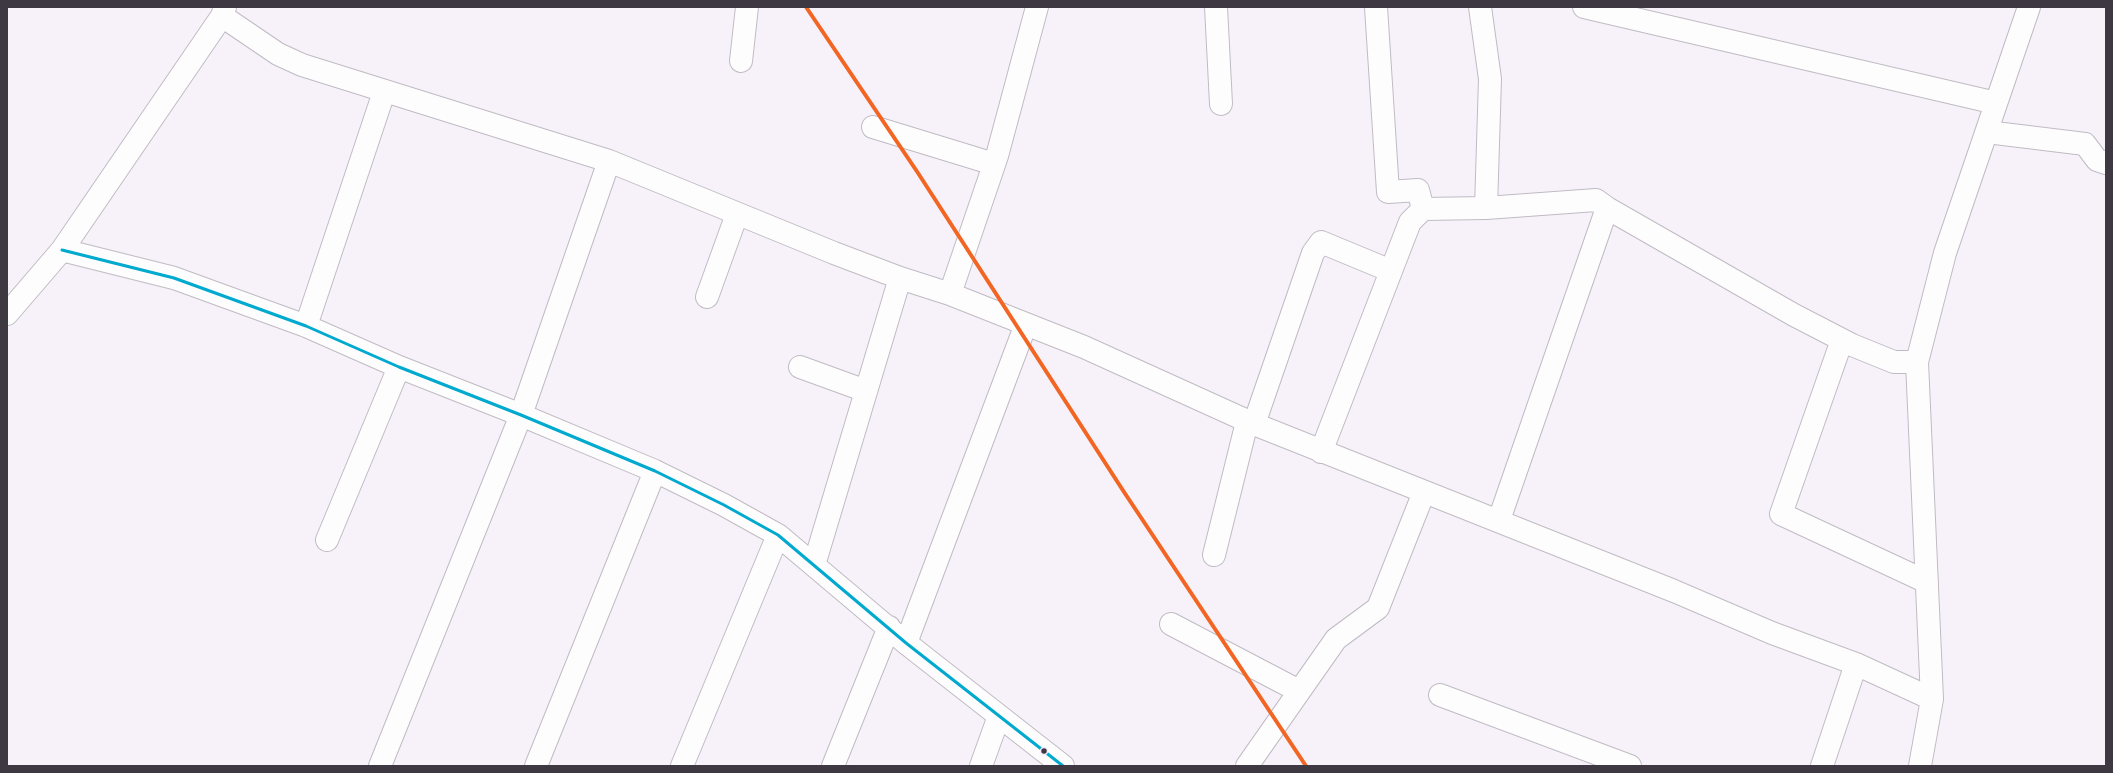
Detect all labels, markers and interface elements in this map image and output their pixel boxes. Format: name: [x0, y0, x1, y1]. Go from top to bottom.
unlabelled marker: [1039, 746, 1049, 756]

